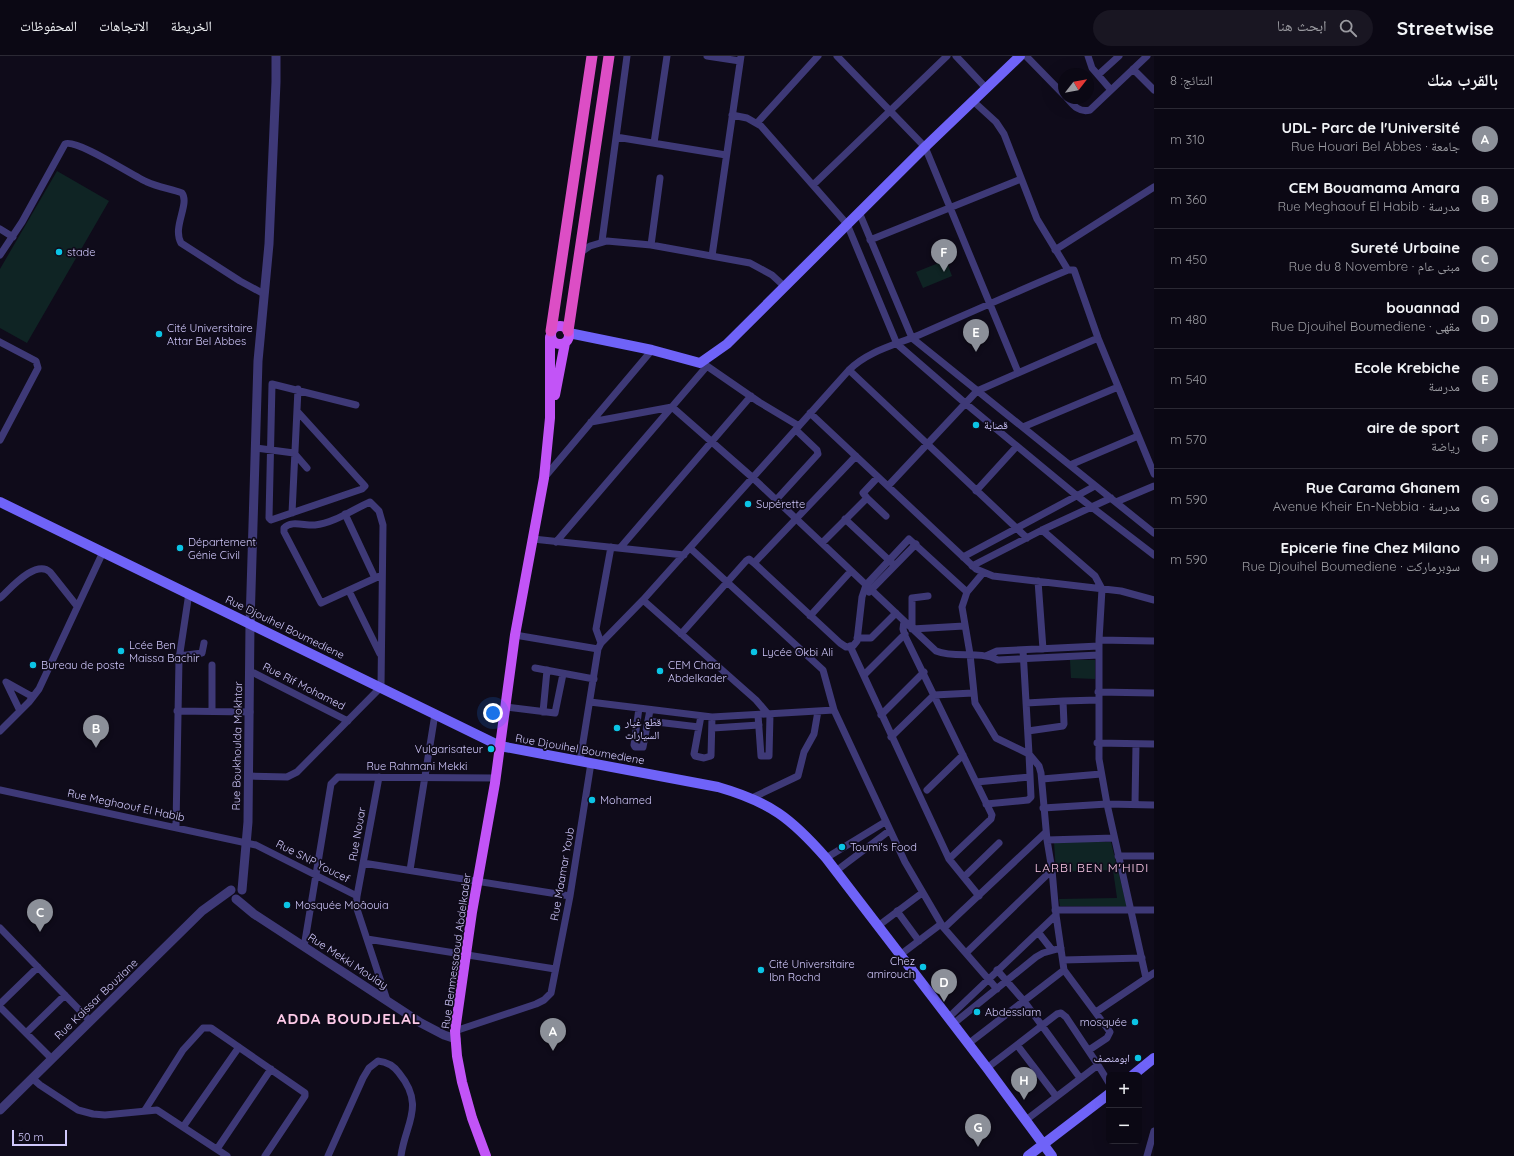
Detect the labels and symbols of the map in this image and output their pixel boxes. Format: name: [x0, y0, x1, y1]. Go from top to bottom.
north arrow: [1058, 68, 1094, 104]
pin: F: [931, 239, 957, 272]
place label: stade: [67, 245, 95, 259]
marker: stade: [54, 247, 64, 257]
pin: E: [963, 319, 989, 352]
place label: Cité Universitaire Attar Bel Abbes: [167, 321, 253, 348]
marker: Cité Universitaire Attar Bel Abbes: [154, 329, 164, 339]
place label: قصابة: [984, 418, 1008, 432]
marker: قصابة: [971, 420, 981, 430]
place label: Supérette: [756, 497, 805, 511]
marker: Supérette: [743, 499, 753, 509]
place label: Département Génie Civil: [188, 535, 256, 562]
marker: Département Génie Civil: [175, 543, 185, 553]
street label: Rue Djouihel Boumediene: [223, 592, 347, 662]
place label: Lcée Ben Maissa Bachir: [129, 638, 200, 665]
place label: Lycée Okbi Ali: [762, 645, 833, 659]
marker: Lcée Ben Maissa Bachir: [116, 646, 126, 656]
marker: Lycée Okbi Ali: [749, 647, 759, 657]
place label: Bureau de poste: [41, 658, 125, 672]
place label: CEM Chaa Abdelkader: [668, 658, 728, 685]
street label: Rue Rif Mohamed: [260, 659, 348, 713]
marker: Bureau de poste: [28, 660, 38, 670]
marker: CEM Chaa Abdelkader: [655, 666, 665, 676]
street label: Rue Boukhoulda Mokhtar: [229, 681, 245, 811]
your location: [483, 703, 503, 723]
pin: B: [83, 715, 109, 748]
place label: قطع غيار السيارات: [624, 715, 662, 742]
marker: قطع غيار السيارات: [612, 723, 622, 733]
street label: Rue Djouihel Boumediene: [514, 731, 646, 767]
place label: Vulgarisateur: [415, 742, 484, 756]
marker: Vulgarisateur: [486, 744, 496, 754]
street label: Rue Rahmani Mekki: [367, 759, 467, 773]
street label: Rue Meghaouf El Habib: [66, 786, 186, 824]
place label: Mohamed: [600, 793, 652, 807]
marker: Mohamed: [587, 795, 597, 805]
street label: Rue Nouar: [345, 805, 369, 862]
street label: Rue Maamar Youb: [547, 826, 577, 922]
street label: Rue SNP Youcef: [274, 836, 352, 886]
place label: Toumi's Food: [850, 840, 917, 854]
marker: Toumi's Food: [837, 842, 847, 852]
district label: LARBI BEN M'HIDI: [1035, 860, 1149, 875]
street label: Rue Benmessaoud Abdelkader: [438, 871, 474, 1030]
place label: Mosquée Moâouia: [295, 898, 389, 912]
pin: C: [27, 899, 53, 932]
marker: Mosquée Moâouia: [282, 900, 292, 910]
street label: Rue Mekki Moulay: [305, 930, 391, 992]
place label: Chez amirouch: [867, 954, 915, 981]
street label: Rue Kaissar Bouziane: [51, 956, 141, 1042]
place label: Cité Universitaire Ibn Rochd: [769, 957, 855, 984]
marker: Chez amirouch: [918, 962, 928, 972]
marker: Cité Universitaire Ibn Rochd: [756, 965, 766, 975]
pin: D: [931, 969, 957, 1002]
place label: Abdesslam: [985, 1005, 1041, 1019]
marker: Abdesslam: [972, 1007, 982, 1017]
district label: ADDA BOUDJELAL: [277, 1009, 421, 1028]
place label: mosquée: [1080, 1015, 1127, 1029]
marker: mosquée: [1130, 1017, 1140, 1027]
pin: A: [540, 1018, 566, 1051]
place label: ابومنصف: [1093, 1051, 1130, 1065]
marker: ابومنصف: [1133, 1053, 1143, 1063]
pin: H: [1011, 1067, 1037, 1100]
pin: G: [965, 1114, 991, 1147]
scale bar: [12, 1128, 67, 1147]

